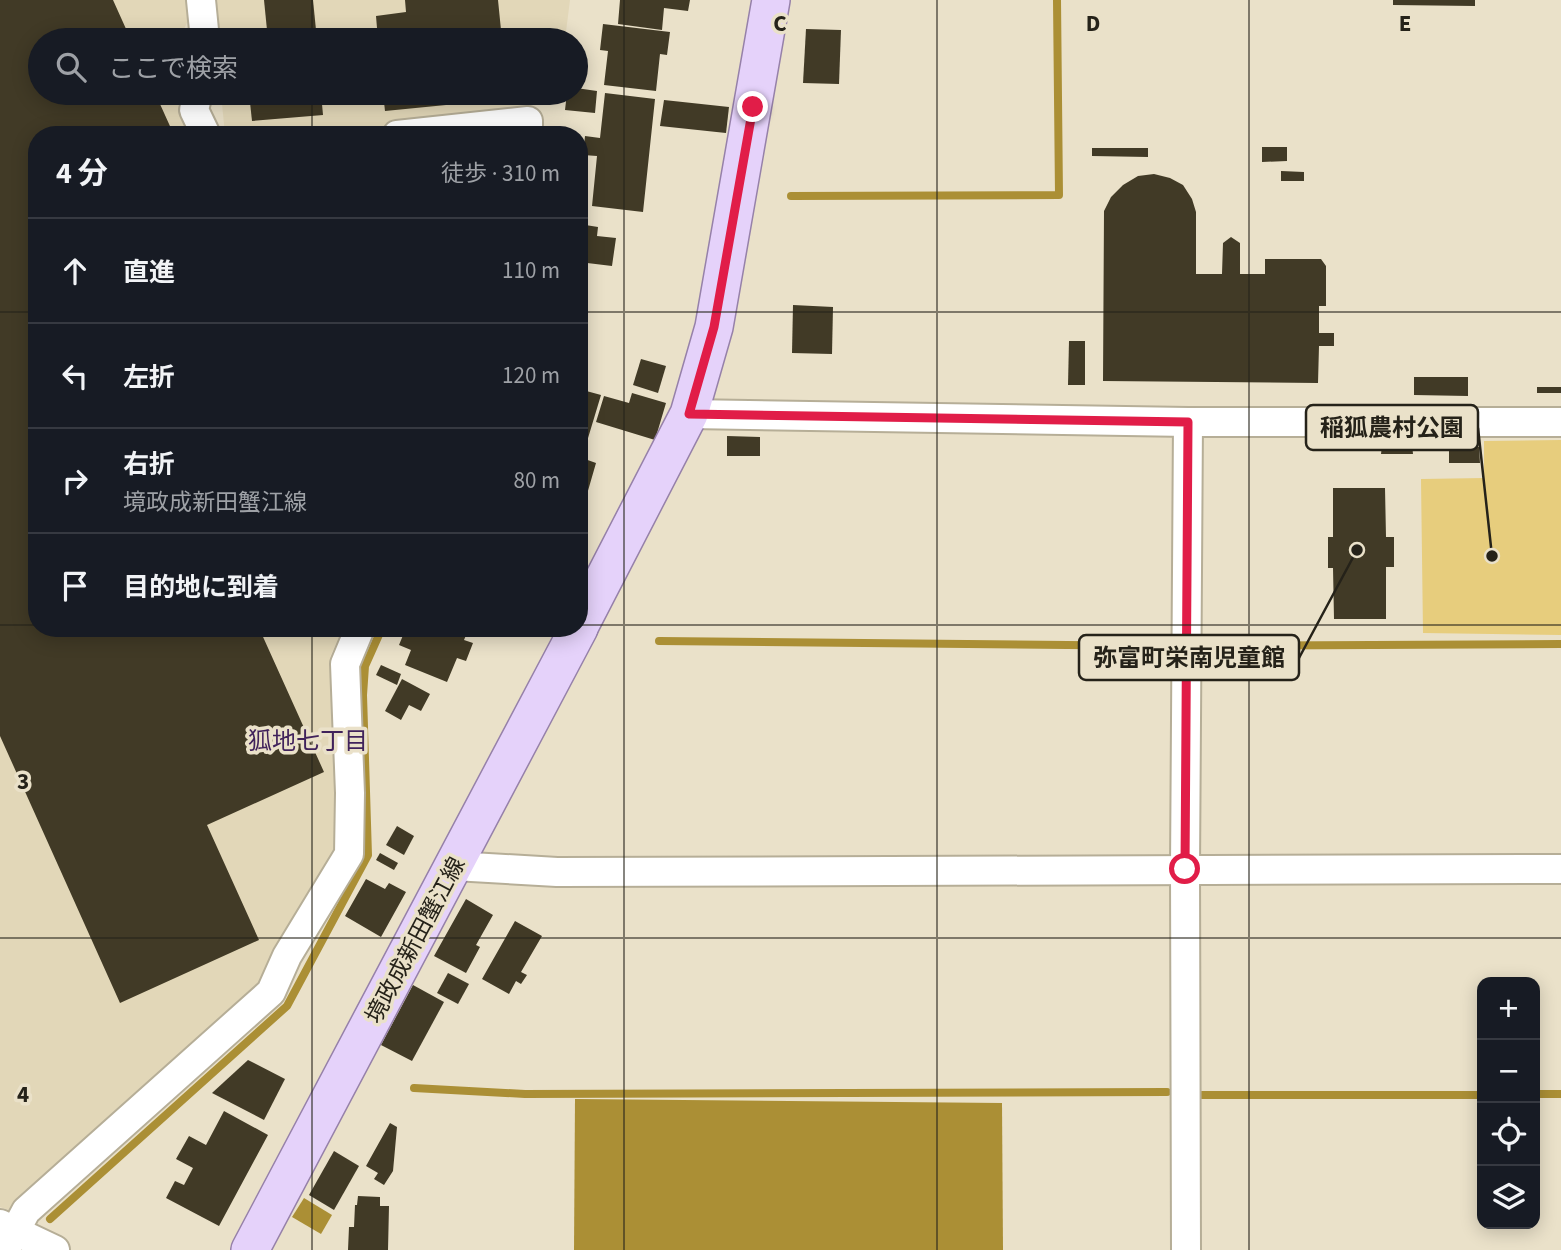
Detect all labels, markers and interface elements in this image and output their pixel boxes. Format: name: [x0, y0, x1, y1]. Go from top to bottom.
text: C: [773, 7, 787, 40]
text: D: [1086, 7, 1100, 40]
text: E: [1399, 7, 1411, 40]
search box: [28, 28, 588, 105]
icon: search: [52, 48, 90, 86]
text: ここで検索: [108, 50, 238, 87]
route end: [737, 91, 768, 122]
text: 4 分: [56, 152, 108, 195]
text: 徒歩 · 310 m: [441, 157, 560, 190]
icon: ahead: [56, 252, 94, 290]
text: 直進: [123, 254, 175, 291]
text: 110 m: [502, 254, 560, 287]
icon: left: [56, 357, 94, 395]
text: 左折: [123, 359, 175, 396]
text: 120 m: [502, 359, 560, 392]
callout: 稲狐農村公園: [1306, 405, 1478, 450]
text: 稲狐農村公園: [1320, 411, 1464, 446]
text: 右折: [123, 446, 175, 483]
icon: right: [56, 462, 94, 500]
text: 80 m: [513, 464, 560, 497]
text: 境政成新田蟹江線: [123, 486, 307, 519]
icon: arrive: [56, 567, 94, 605]
text: 目的地に到着: [123, 569, 279, 606]
callout: 弥富町栄南児童館: [1079, 635, 1299, 680]
text: 弥富町栄南児童館: [1093, 641, 1285, 676]
district label: 狐地七丁目: [248, 724, 368, 759]
text: 3: [17, 765, 29, 798]
street label: 境政成新田蟹江線: [358, 851, 473, 1029]
route start: [1169, 853, 1200, 884]
map controls: [1477, 977, 1540, 1229]
button: +: [1477, 977, 1540, 1040]
button: −: [1477, 1040, 1540, 1103]
text: 4: [17, 1078, 29, 1111]
button: locate: [1477, 1103, 1540, 1166]
button: layers: [1477, 1166, 1540, 1229]

